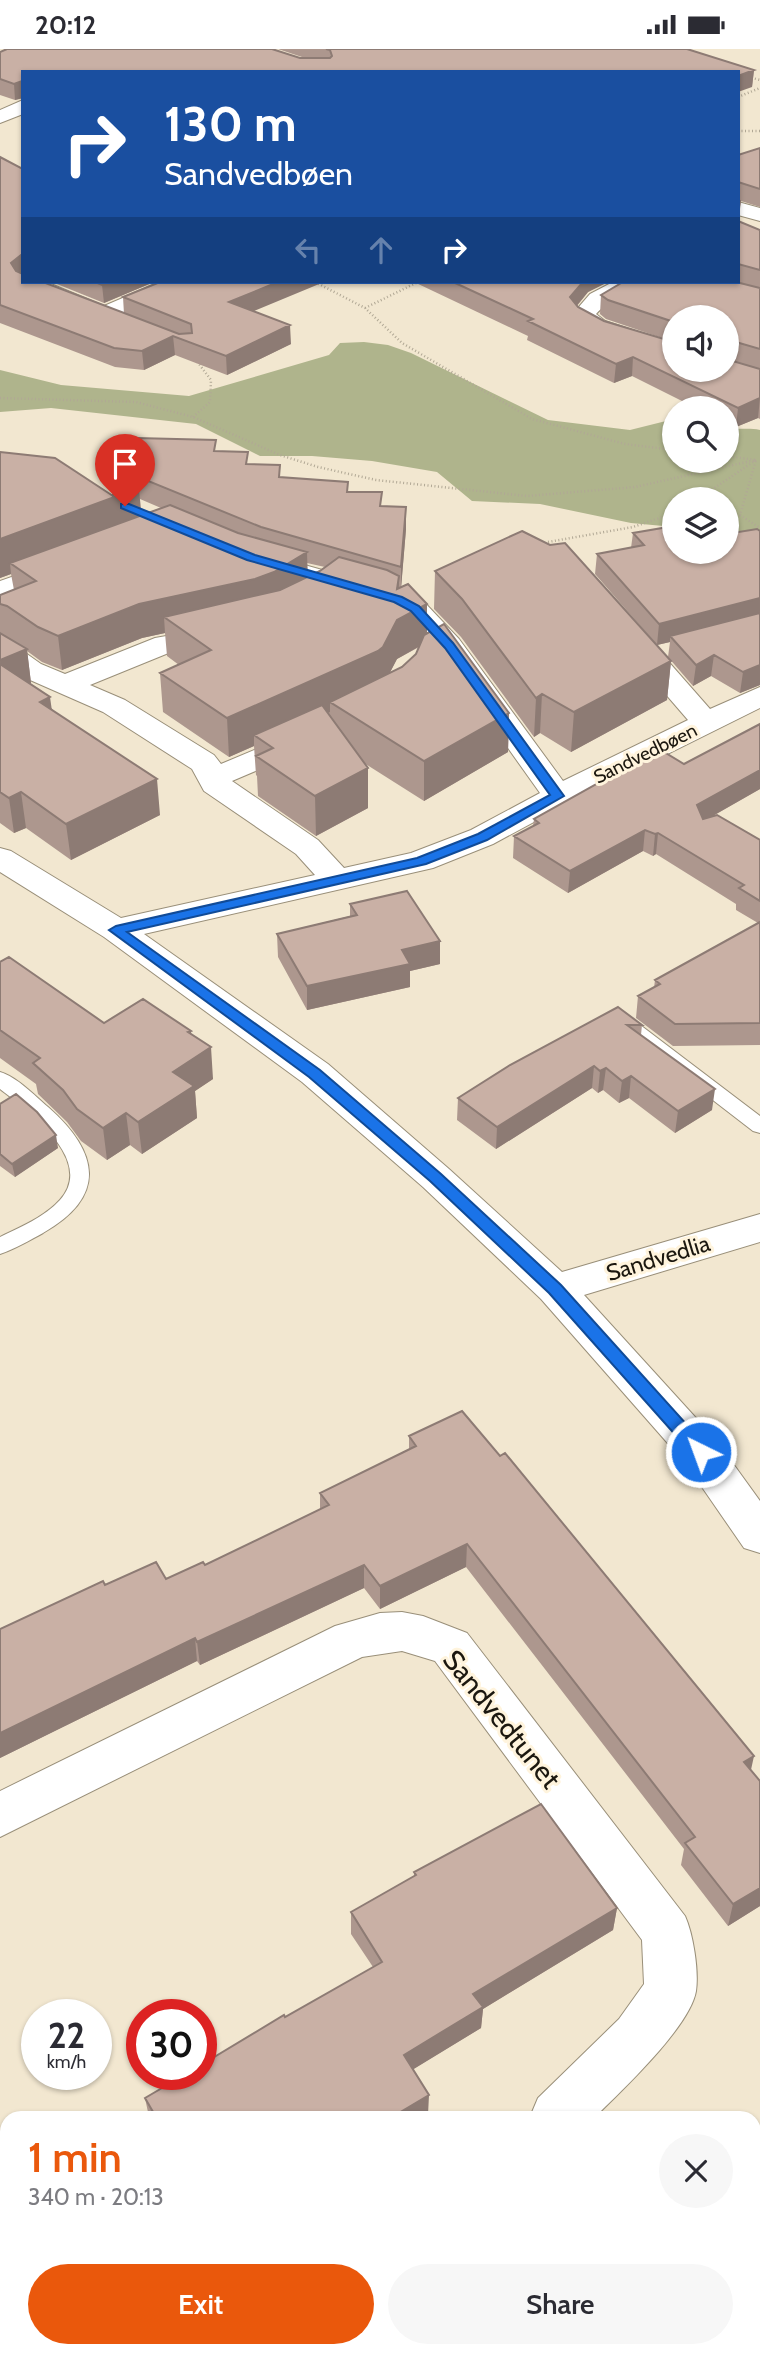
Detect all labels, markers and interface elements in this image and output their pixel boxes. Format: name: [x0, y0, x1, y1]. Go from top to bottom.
text: 20:12: [35, 9, 96, 41]
text: 130 m: [164, 94, 297, 153]
icon: right: [49, 98, 140, 189]
text: Sandvedbøen: [164, 154, 353, 193]
icon: left: [289, 231, 327, 269]
icon: ahead: [362, 231, 400, 269]
icon: right: [435, 231, 473, 269]
map controls: [662, 305, 739, 564]
button: sound: [662, 305, 739, 382]
button: search: [662, 396, 739, 473]
pin: [95, 434, 155, 506]
icon: arrive: [106, 445, 144, 483]
button: layers: [662, 487, 739, 564]
street label: Sandvedbøen: [590, 719, 701, 788]
street label: Sandvedlia: [603, 1229, 713, 1287]
position arrow: [664, 1415, 738, 1489]
street label: Sandvedtunet: [436, 1643, 568, 1795]
speed limit sign: 30: [126, 1999, 217, 2090]
text: 22: [48, 2014, 85, 2057]
text: km/h: [47, 2051, 86, 2073]
text: 1 min: [28, 2131, 122, 2183]
button: close: [659, 2134, 733, 2208]
text: 340 m · 20:13: [28, 2183, 164, 2211]
button: Exit: [28, 2264, 374, 2344]
button: Share: [388, 2264, 733, 2344]

